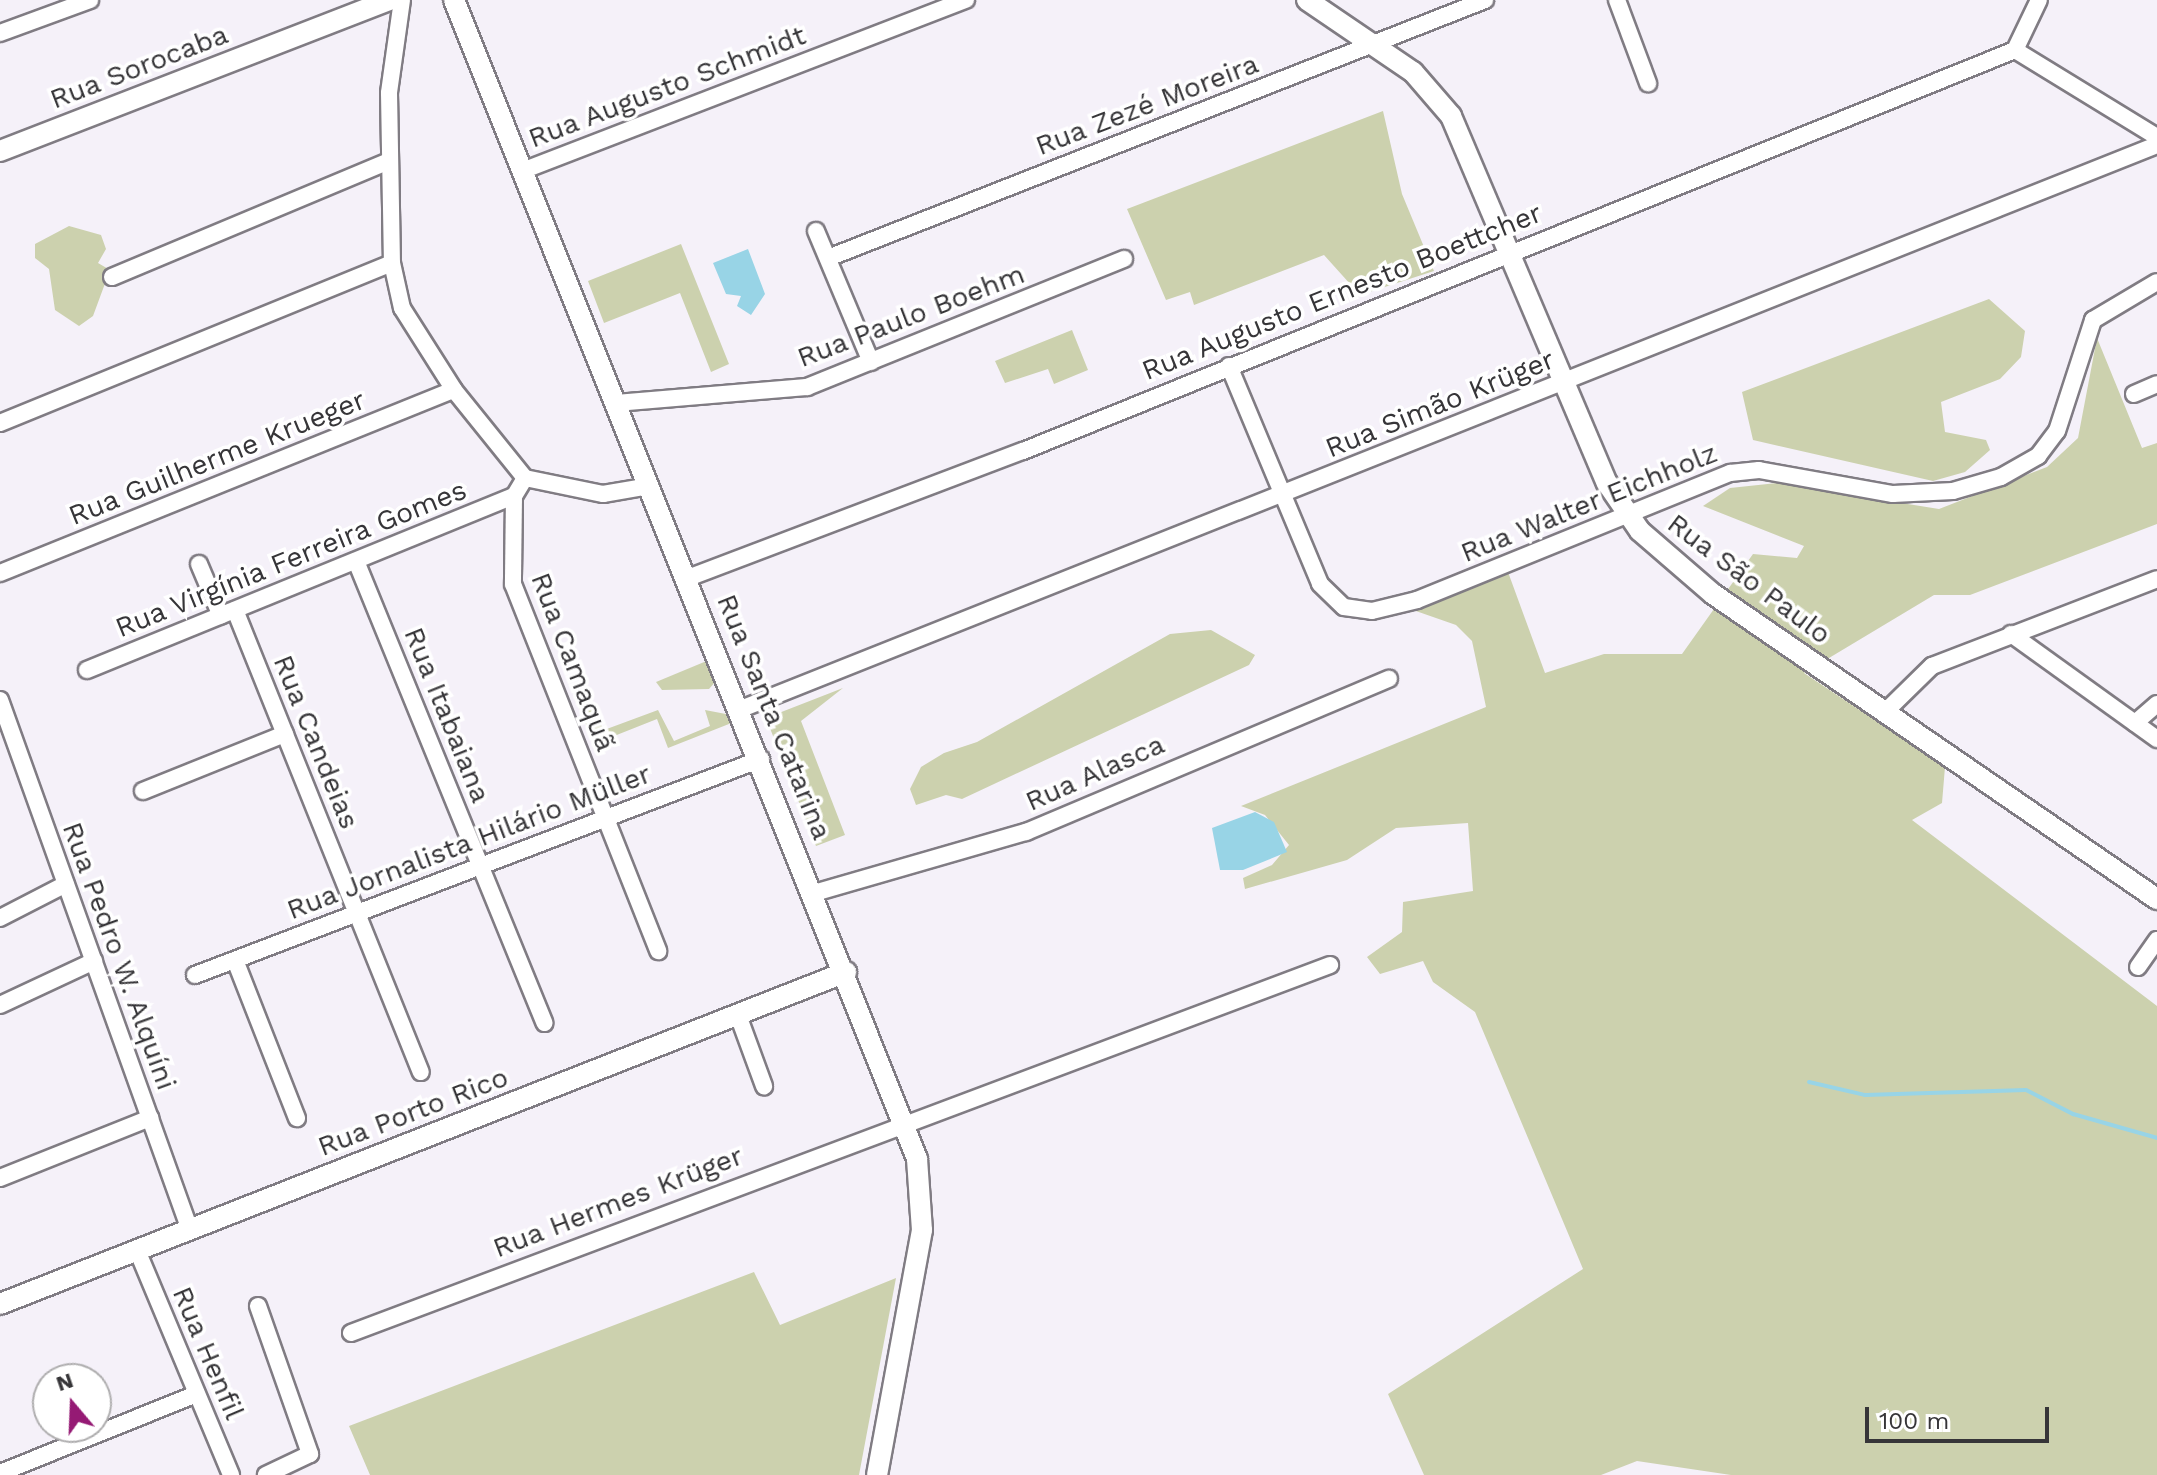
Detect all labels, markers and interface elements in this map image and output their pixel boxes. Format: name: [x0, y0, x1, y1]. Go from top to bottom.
street label: Rua Sorocaba: [45, 18, 233, 116]
street label: Rua Augusto Schmidt: [523, 18, 811, 156]
street label: Rua Zezé Moreira: [1031, 47, 1263, 163]
street label: Rua Augusto Ernesto Boettcher: [1136, 196, 1548, 388]
street label: Rua Paulo Boehm: [792, 257, 1030, 375]
street label: Rua Simão Krüger: [1320, 343, 1560, 465]
street label: Rua Guilherme Krueger: [63, 383, 371, 533]
street label: Rua Walter Eichholz: [1455, 436, 1723, 570]
street label: Rua Virgínia Ferreira Gomes: [109, 473, 473, 645]
street label: Rua São Paulo: [1660, 506, 1838, 652]
street label: Rua Camaquã: [523, 568, 623, 756]
street label: Rua Santa Catarina: [709, 589, 839, 845]
street label: Rua Itabaiana: [396, 622, 498, 808]
street label: Rua Candeias: [266, 650, 366, 834]
street label: Rua Alasca: [1020, 727, 1170, 819]
street label: Rua Jornalista Hilário Müller: [281, 757, 657, 927]
street label: Rua Pedro W. Alquíni: [55, 816, 183, 1096]
street label: Rua Porto Rico: [313, 1060, 513, 1164]
street label: Rua Hermes Krüger: [488, 1139, 748, 1265]
street label: Rua Henfil: [165, 1281, 251, 1425]
north arrow: [32, 1363, 112, 1443]
text: N: [53, 1367, 76, 1396]
scale bar: [1869, 1391, 2053, 1441]
text: 100 m: [1879, 1407, 1949, 1435]

